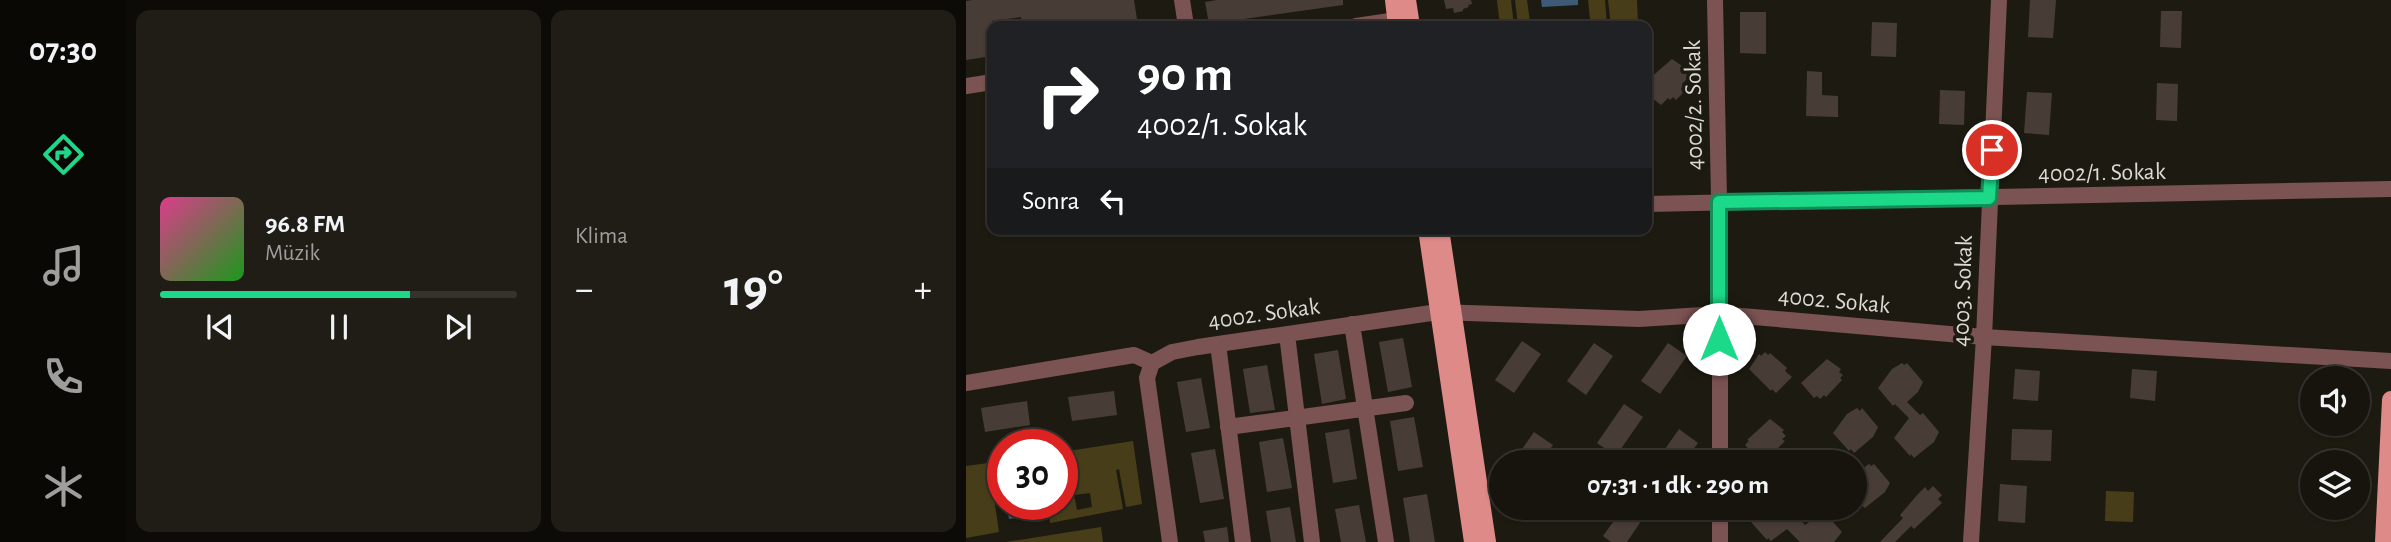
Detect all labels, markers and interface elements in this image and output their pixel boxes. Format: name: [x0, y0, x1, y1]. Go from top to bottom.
text: 07:30: [29, 34, 97, 66]
street label: 4002/2. Sokak: [1681, 40, 1707, 170]
icon: right: [1022, 49, 1113, 140]
text: 90 m: [1137, 51, 1233, 100]
text: 4002/1. Sokak: [1137, 109, 1307, 141]
pin: [1962, 120, 2022, 180]
icon: directions: [39, 130, 88, 179]
icon: arrive: [1973, 131, 2011, 169]
street label: 4002/1. Sokak: [2038, 160, 2166, 186]
icon: left: [1094, 182, 1132, 220]
text: Sonra: [1022, 188, 1080, 214]
text: 96.8 FM: [265, 211, 345, 237]
text: Klima: [575, 225, 628, 248]
street label: 4003. Sokak: [1949, 235, 1977, 347]
icon: music: [39, 241, 88, 290]
text: Müzik: [265, 242, 320, 265]
text: 19°: [724, 263, 783, 315]
text: −: [575, 271, 593, 309]
text: +: [914, 271, 932, 309]
street label: 4002. Sokak: [1777, 284, 1891, 318]
street label: 4002. Sokak: [1207, 294, 1321, 334]
position arrow: [1682, 302, 1756, 376]
icon: previous: [201, 308, 239, 346]
icon: pause: [320, 308, 358, 346]
icon: next: [439, 308, 477, 346]
icon: phone: [39, 352, 88, 401]
map controls: [2300, 366, 2370, 520]
button: sound: [2300, 366, 2370, 436]
speed limit sign: 30: [987, 429, 1078, 520]
button: layers: [2300, 450, 2370, 520]
icon: climate: [39, 462, 88, 511]
text: 07:31 · 1 dk · 290 m: [1587, 472, 1769, 498]

